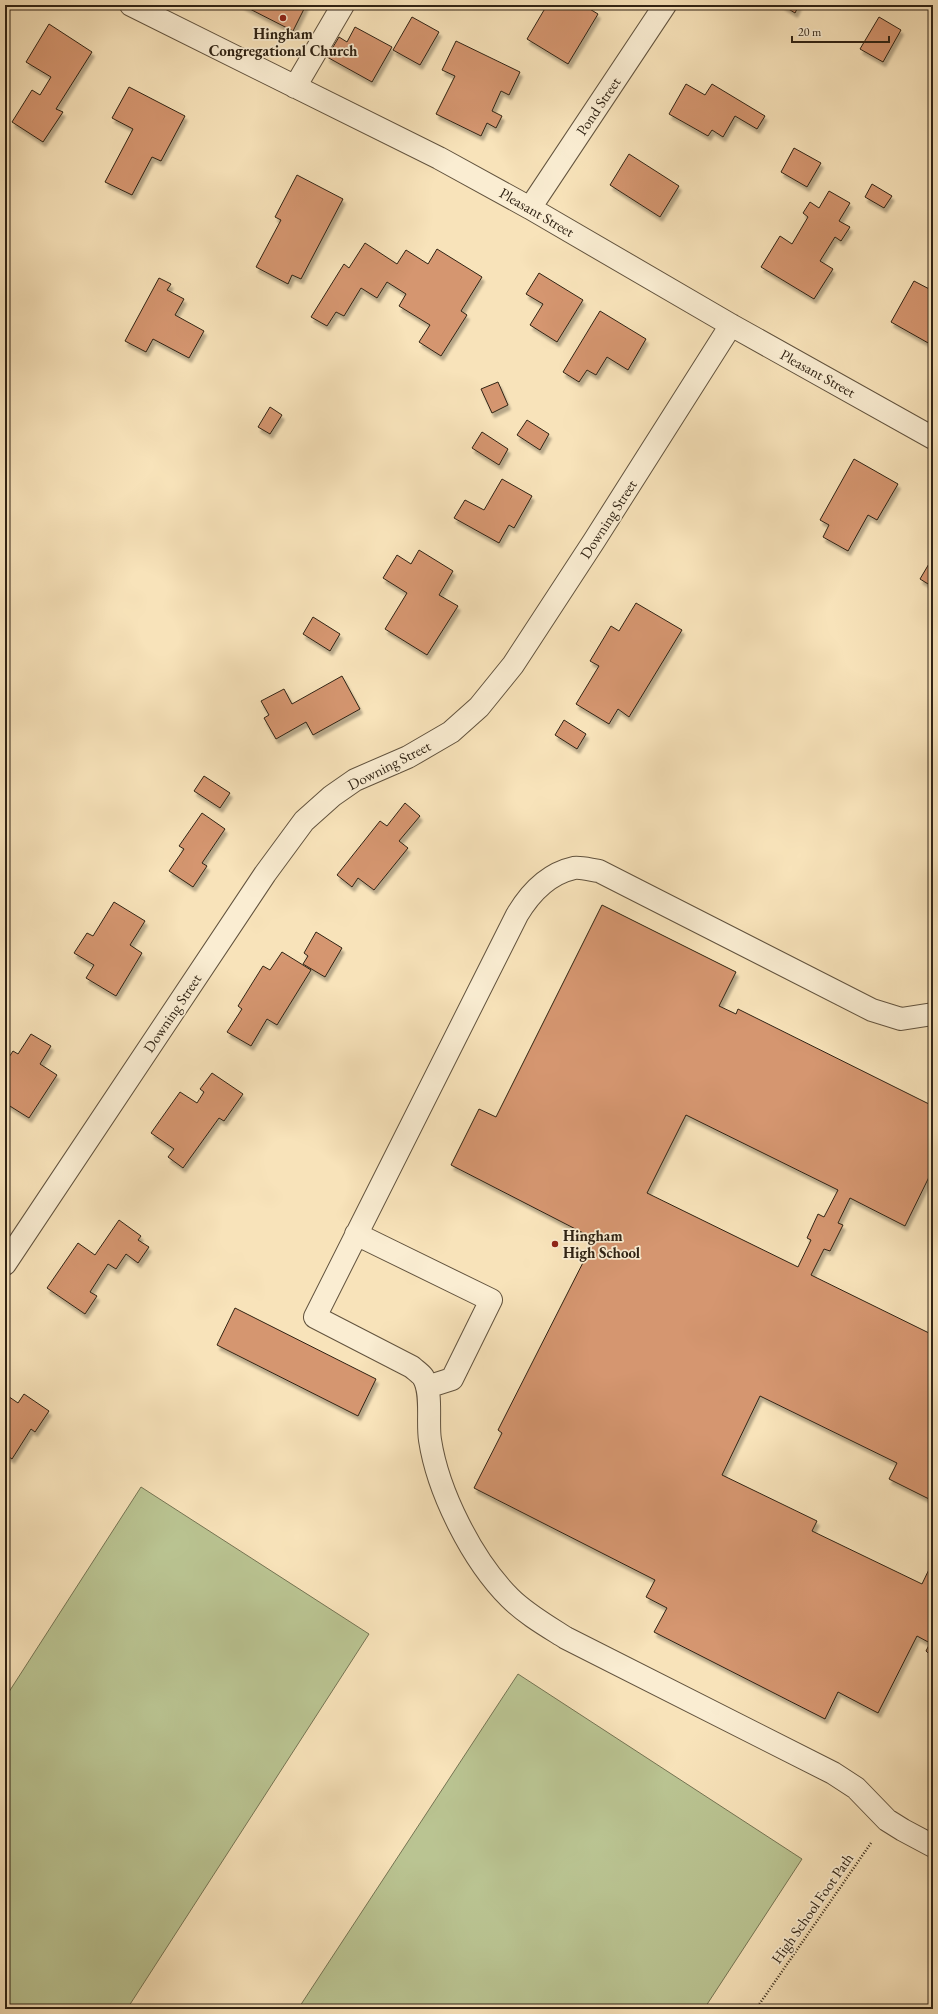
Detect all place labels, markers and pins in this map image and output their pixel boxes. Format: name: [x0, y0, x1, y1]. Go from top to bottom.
marker: Hingham Congregational Church: [278, 13, 288, 23]
place label: Hingham Congregational Church: [209, 24, 358, 60]
place label: Hingham High School: [563, 1226, 641, 1262]
marker: Hingham High School: [550, 1239, 560, 1249]

